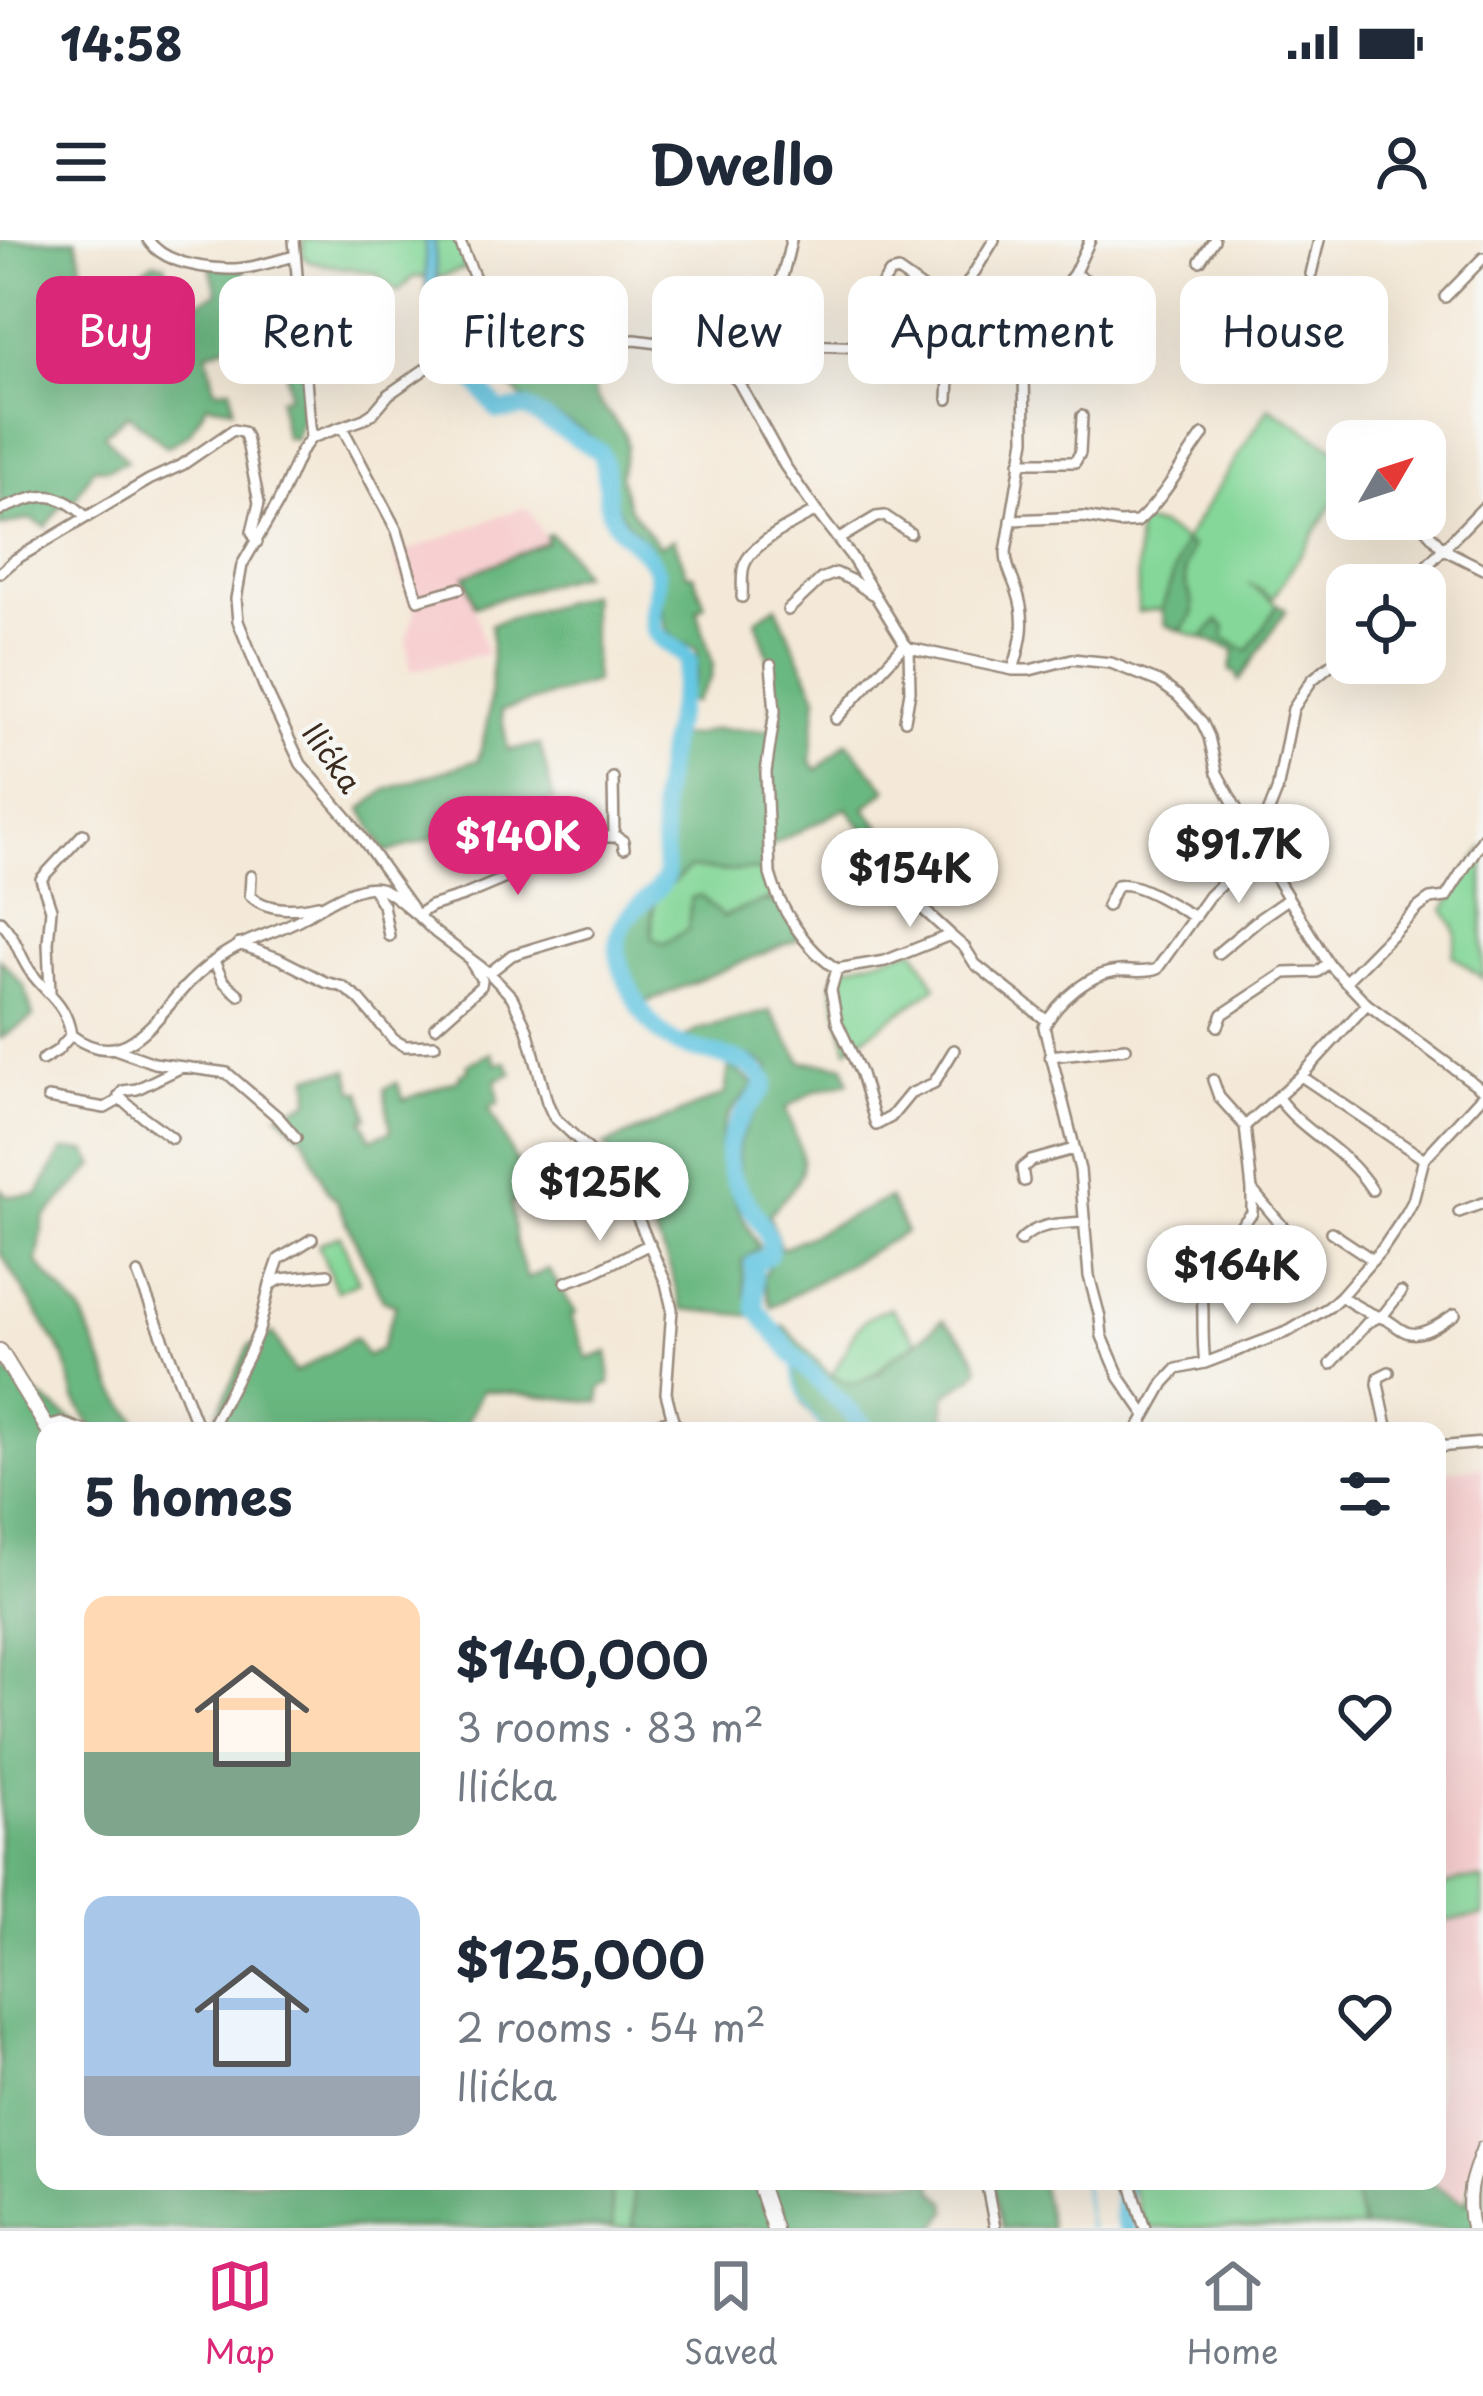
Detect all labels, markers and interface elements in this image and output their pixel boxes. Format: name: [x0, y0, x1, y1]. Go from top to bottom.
text: 14:58: [60, 8, 183, 76]
text: Dwello: [649, 122, 834, 203]
icon: menu: [48, 129, 114, 195]
icon: person: [1369, 129, 1435, 195]
chip: Buy: [36, 276, 195, 384]
chip: Rent: [219, 276, 395, 384]
chip: Filters: [419, 276, 628, 384]
chip: New: [652, 276, 824, 384]
chip: Apartment: [848, 276, 1156, 384]
chip: House: [1180, 276, 1388, 384]
north arrow: [1326, 420, 1446, 540]
map controls: [1326, 420, 1446, 684]
button: locate: [1326, 564, 1446, 684]
street label: Ilićka: [292, 712, 374, 802]
pin: $140K: [434, 796, 602, 898]
pin: $91.7K: [1141, 804, 1337, 906]
text: $140K: [455, 805, 581, 864]
text: $91.7K: [1175, 813, 1303, 872]
pin: $154K: [826, 828, 994, 930]
text: $154K: [848, 837, 972, 896]
pin: $125K: [516, 1142, 684, 1244]
text: $125K: [539, 1151, 661, 1210]
pin: $164K: [1153, 1225, 1321, 1327]
text: $164K: [1174, 1234, 1300, 1293]
text: 5 homes: [84, 1456, 293, 1533]
icon: filters: [1332, 1461, 1398, 1527]
text: $140,000: [456, 1619, 709, 1696]
icon: home: [180, 1644, 324, 1788]
icon: heart: [1332, 1683, 1398, 1749]
text: 3 rooms · 83 m²: [456, 1696, 764, 1755]
text: Ilićka: [456, 1755, 557, 1814]
text: $125,000: [456, 1919, 705, 1996]
icon: home: [180, 1944, 324, 2088]
icon: heart: [1332, 1983, 1398, 2049]
text: 2 rooms · 54 m²: [456, 1996, 766, 2055]
text: Ilićka: [456, 2055, 557, 2114]
tab: Map: [205, 2253, 275, 2375]
tab: Saved: [684, 2253, 778, 2375]
tab: Home: [1187, 2253, 1278, 2375]

